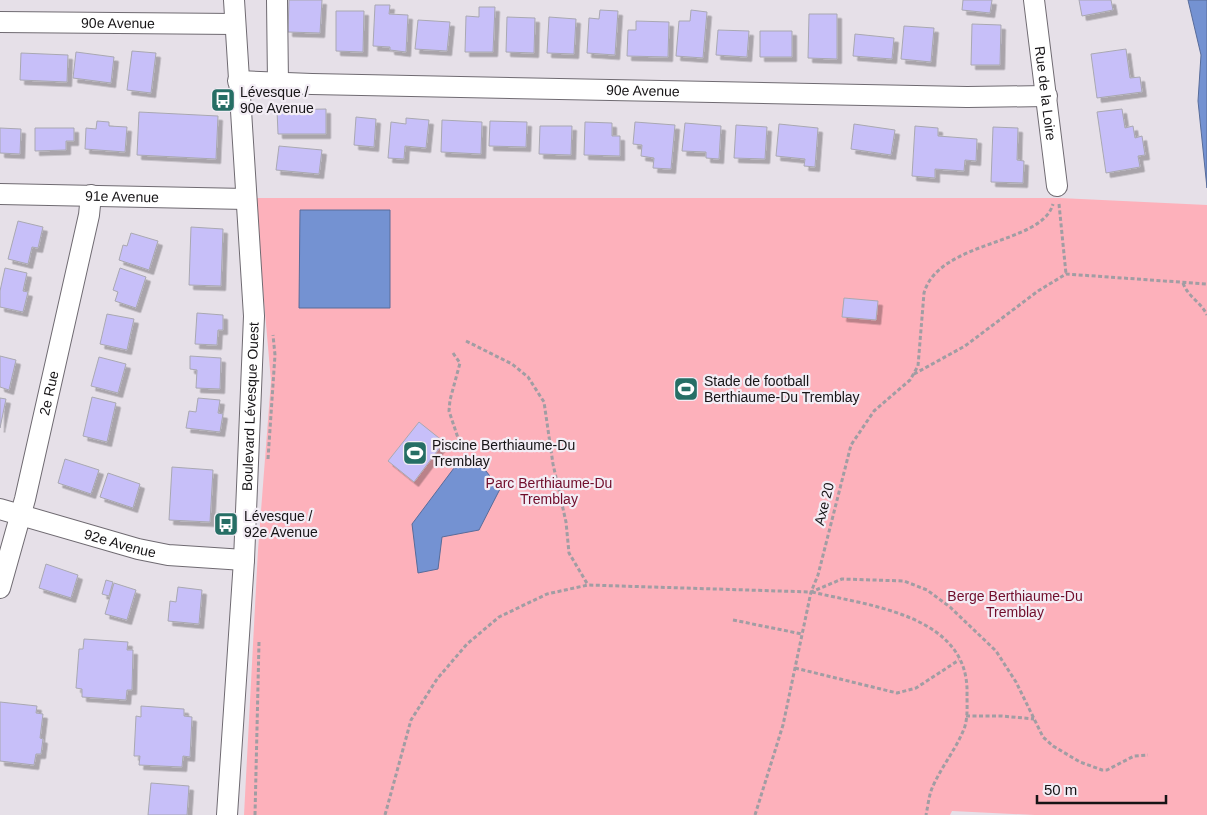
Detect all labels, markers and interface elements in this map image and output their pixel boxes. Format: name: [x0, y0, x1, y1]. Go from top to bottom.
street label: 90e Avenue: [81, 15, 155, 31]
street label: Rue de la Loire: [1032, 45, 1059, 142]
street label: 90e Avenue: [606, 82, 680, 99]
place label: Lévesque / 90e Avenue: [240, 84, 314, 116]
bus stop icon: Lévesque / 90e Avenue: [210, 87, 236, 113]
street label: 91e Avenue: [85, 188, 159, 205]
street label: Boulevard Lévesque Ouest: [239, 322, 262, 491]
street label: 2e Rue: [36, 369, 62, 417]
place label: Stade de football Berthiaume-Du Tremblay: [704, 373, 860, 405]
sports icon: Stade de football Berthiaume-Du Tremblay: [673, 376, 699, 402]
place label: Piscine Berthiaume-Du Tremblay: [432, 437, 575, 469]
sports icon: Piscine Berthiaume-Du Tremblay: [402, 440, 428, 466]
park label: Parc Berthiaume-Du Tremblay: [486, 475, 612, 507]
street label: Axe 20: [811, 481, 837, 527]
place label: Lévesque / 92e Avenue: [244, 508, 318, 540]
bus stop icon: Lévesque / 92e Avenue: [213, 511, 239, 537]
street label: 92e Avenue: [82, 526, 158, 560]
park label: Berge Berthiaume-Du Tremblay: [947, 588, 1083, 620]
scale bar: [1037, 772, 1166, 804]
text: 50 m: [1044, 781, 1077, 798]

